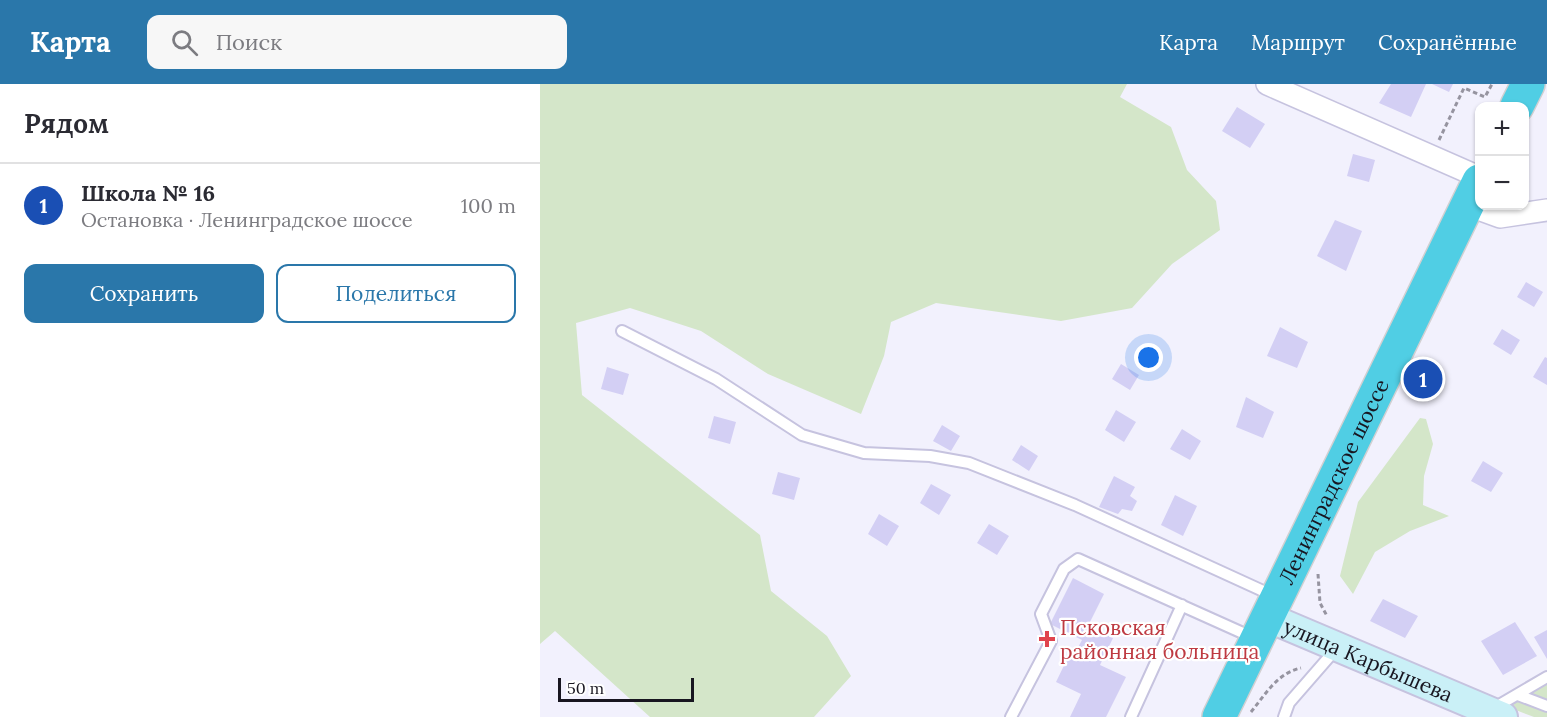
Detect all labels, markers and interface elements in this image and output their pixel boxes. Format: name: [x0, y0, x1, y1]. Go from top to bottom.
search box: [147, 15, 567, 69]
text: Карта: [30, 24, 111, 60]
icon: search: [168, 26, 201, 59]
text: Поиск: [216, 28, 282, 56]
text: Карта: [1159, 29, 1218, 56]
text: Маршрут: [1251, 29, 1345, 56]
text: Сохранённые: [1378, 29, 1517, 56]
map controls: [1475, 102, 1529, 210]
button: +: [1475, 102, 1529, 156]
text: Рядом: [24, 107, 109, 140]
button: −: [1475, 156, 1529, 210]
text: Школа № 16: [81, 179, 215, 207]
text: 1: [39, 193, 48, 218]
text: 100 m: [461, 193, 516, 218]
text: Остановка · Ленинградское шоссе: [81, 207, 413, 232]
button: Сохранить: [24, 264, 264, 323]
button: Поделиться: [276, 264, 516, 323]
your location: [1134, 343, 1163, 372]
pin: 1: [1404, 356, 1442, 402]
street label: Ленинградское шоссе: [1272, 374, 1395, 588]
street label: улица Карбышева: [1280, 612, 1457, 708]
place label: Псковская районная больница: [1060, 614, 1260, 665]
marker: Псковская районная больница: [1038, 630, 1056, 648]
scale bar: [558, 675, 694, 702]
text: 50 m: [567, 678, 604, 698]

